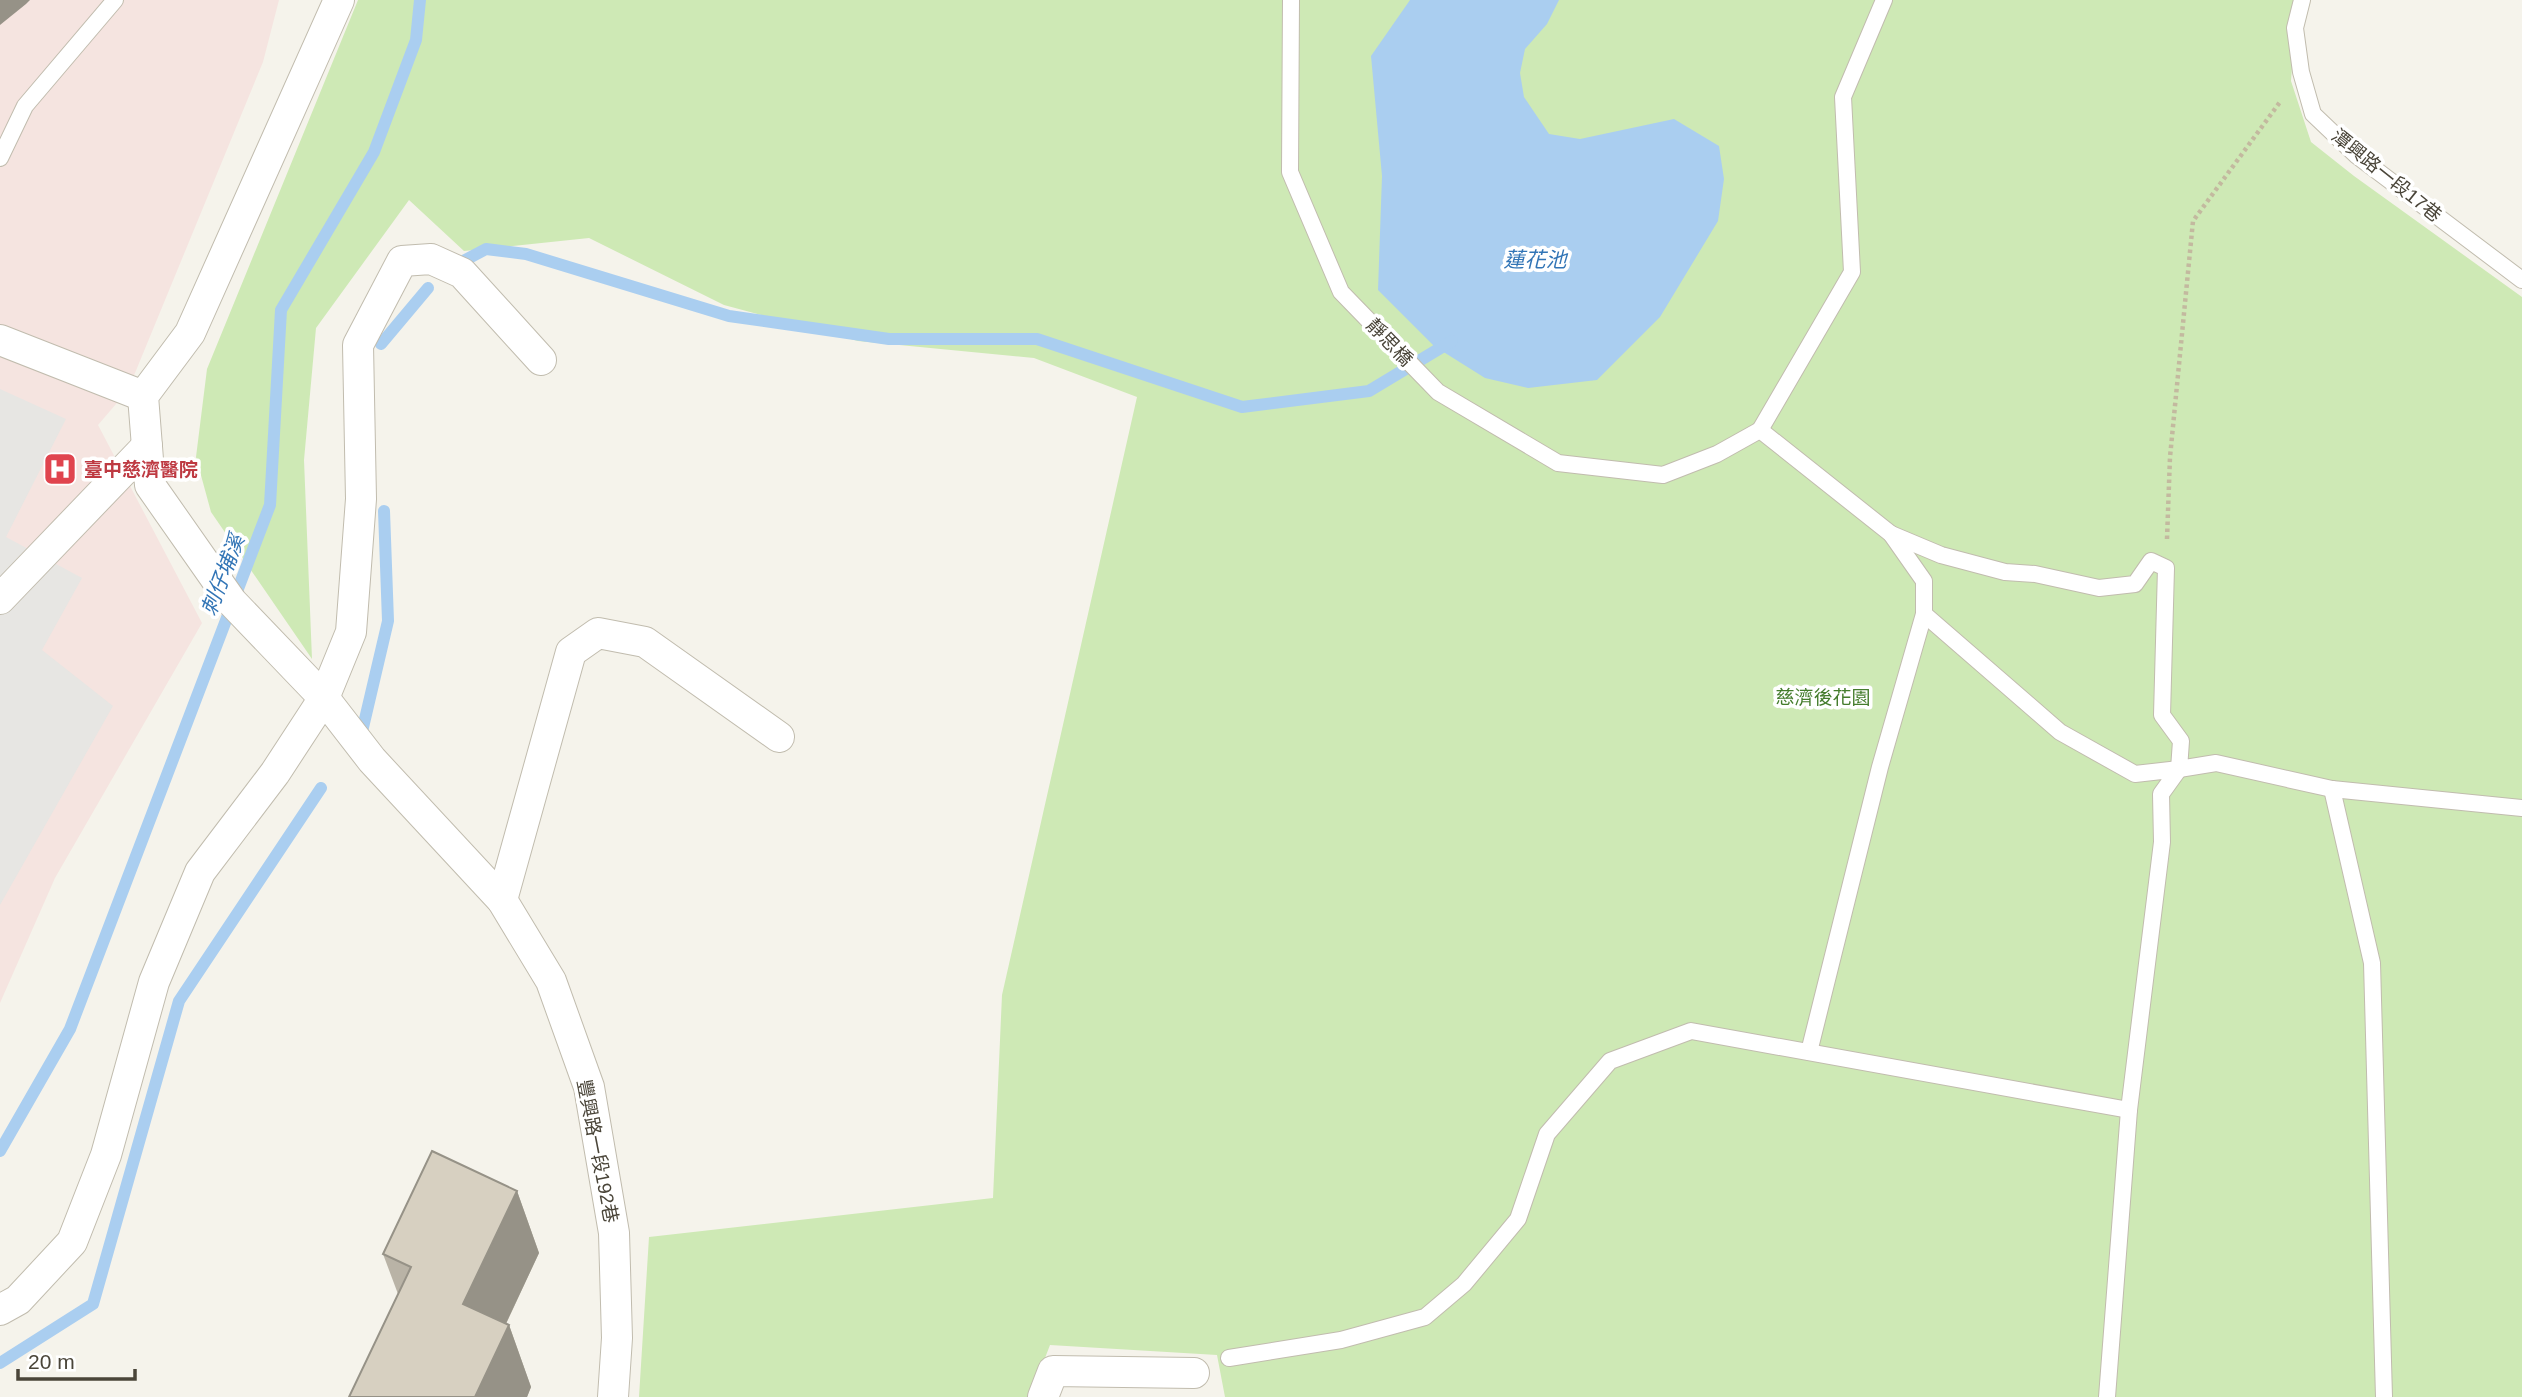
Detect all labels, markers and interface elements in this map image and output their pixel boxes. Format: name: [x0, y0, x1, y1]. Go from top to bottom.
street label: 潭興路一段17巷: [2328, 125, 2446, 226]
water label: 蓮花池: [1504, 248, 1568, 271]
street label: 靜思橋: [1362, 315, 1417, 370]
hospital icon: 臺中慈濟醫院: [41, 450, 79, 488]
place label: 臺中慈濟醫院: [84, 459, 198, 480]
water label: 刺仔埔溪: [197, 529, 249, 618]
park label: 慈濟後花園: [1775, 687, 1871, 708]
street label: 豐興路一段192巷: [573, 1078, 622, 1225]
scale bar: [18, 1338, 135, 1382]
text: 20 m: [28, 1350, 75, 1373]

